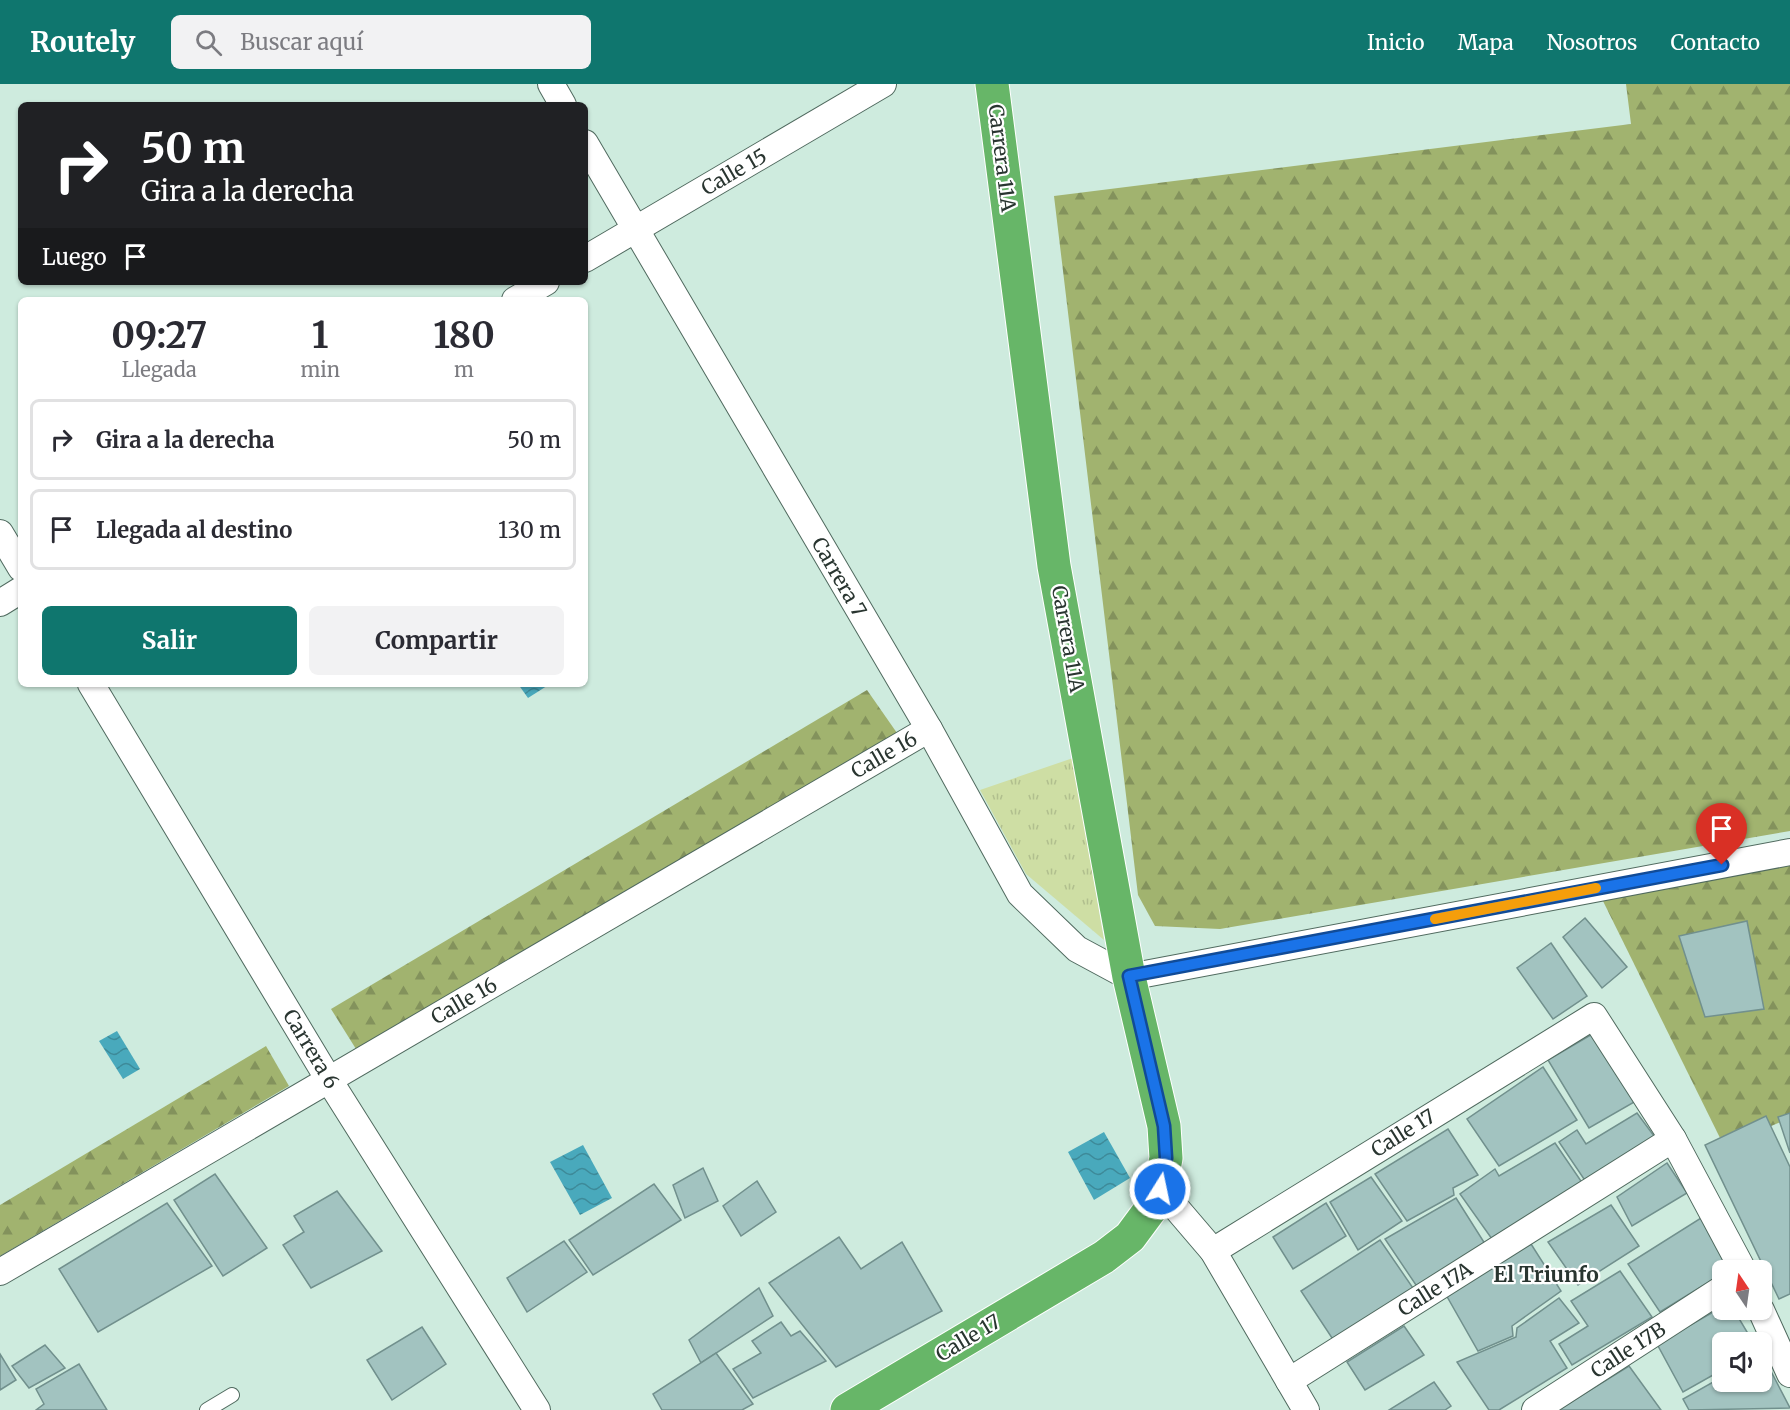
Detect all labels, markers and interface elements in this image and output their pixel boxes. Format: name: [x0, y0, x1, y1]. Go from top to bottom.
search box: [171, 15, 591, 69]
text: Routely: [30, 24, 135, 60]
icon: search: [192, 26, 225, 59]
text: Buscar aquí: [240, 28, 363, 56]
text: Inicio: [1367, 29, 1425, 56]
text: Mapa: [1458, 29, 1514, 56]
text: Nosotros: [1547, 29, 1637, 56]
text: Contacto: [1670, 29, 1760, 56]
street label: Carrera 11A: [983, 103, 1022, 214]
text: 50 m: [141, 122, 245, 174]
icon: right: [42, 126, 120, 204]
street label: Calle 15: [696, 143, 771, 200]
text: Gira a la derecha: [141, 174, 354, 208]
icon: arrive: [119, 240, 152, 273]
text: Luego: [42, 243, 107, 271]
text: 09:27: [111, 313, 207, 358]
text: 1: [312, 313, 329, 358]
text: 180: [433, 313, 495, 358]
text: Llegada: [122, 357, 197, 382]
text: min: [300, 357, 340, 382]
text: m: [454, 357, 474, 382]
icon: right: [45, 423, 78, 456]
text: Gira a la derecha: [96, 426, 274, 454]
text: 50 m: [507, 426, 561, 454]
icon: arrive: [45, 513, 78, 546]
text: Llegada al destino: [96, 516, 292, 544]
text: 130 m: [498, 516, 561, 544]
street label: Carrera 7: [807, 533, 872, 621]
street label: Carrera 11A: [1047, 583, 1090, 695]
button: Salir: [42, 606, 297, 675]
button: Compartir: [309, 606, 564, 675]
street label: Calle 16: [846, 726, 921, 783]
pin: [1696, 803, 1747, 865]
icon: arrive: [1705, 812, 1738, 845]
street label: Calle 16: [426, 972, 501, 1029]
street label: Carrera 6: [278, 1004, 345, 1093]
street label: Calle 17: [1366, 1103, 1439, 1162]
position arrow: [1128, 1157, 1192, 1221]
street label: Calle 17A: [1393, 1256, 1477, 1321]
north arrow: [1712, 1260, 1772, 1320]
map controls: [1712, 1260, 1772, 1392]
district label: El Triunfo: [1493, 1261, 1599, 1288]
street label: Calle 17: [931, 1309, 1005, 1367]
street label: Calle 17B: [1586, 1316, 1670, 1383]
button: sound: [1712, 1332, 1772, 1392]

